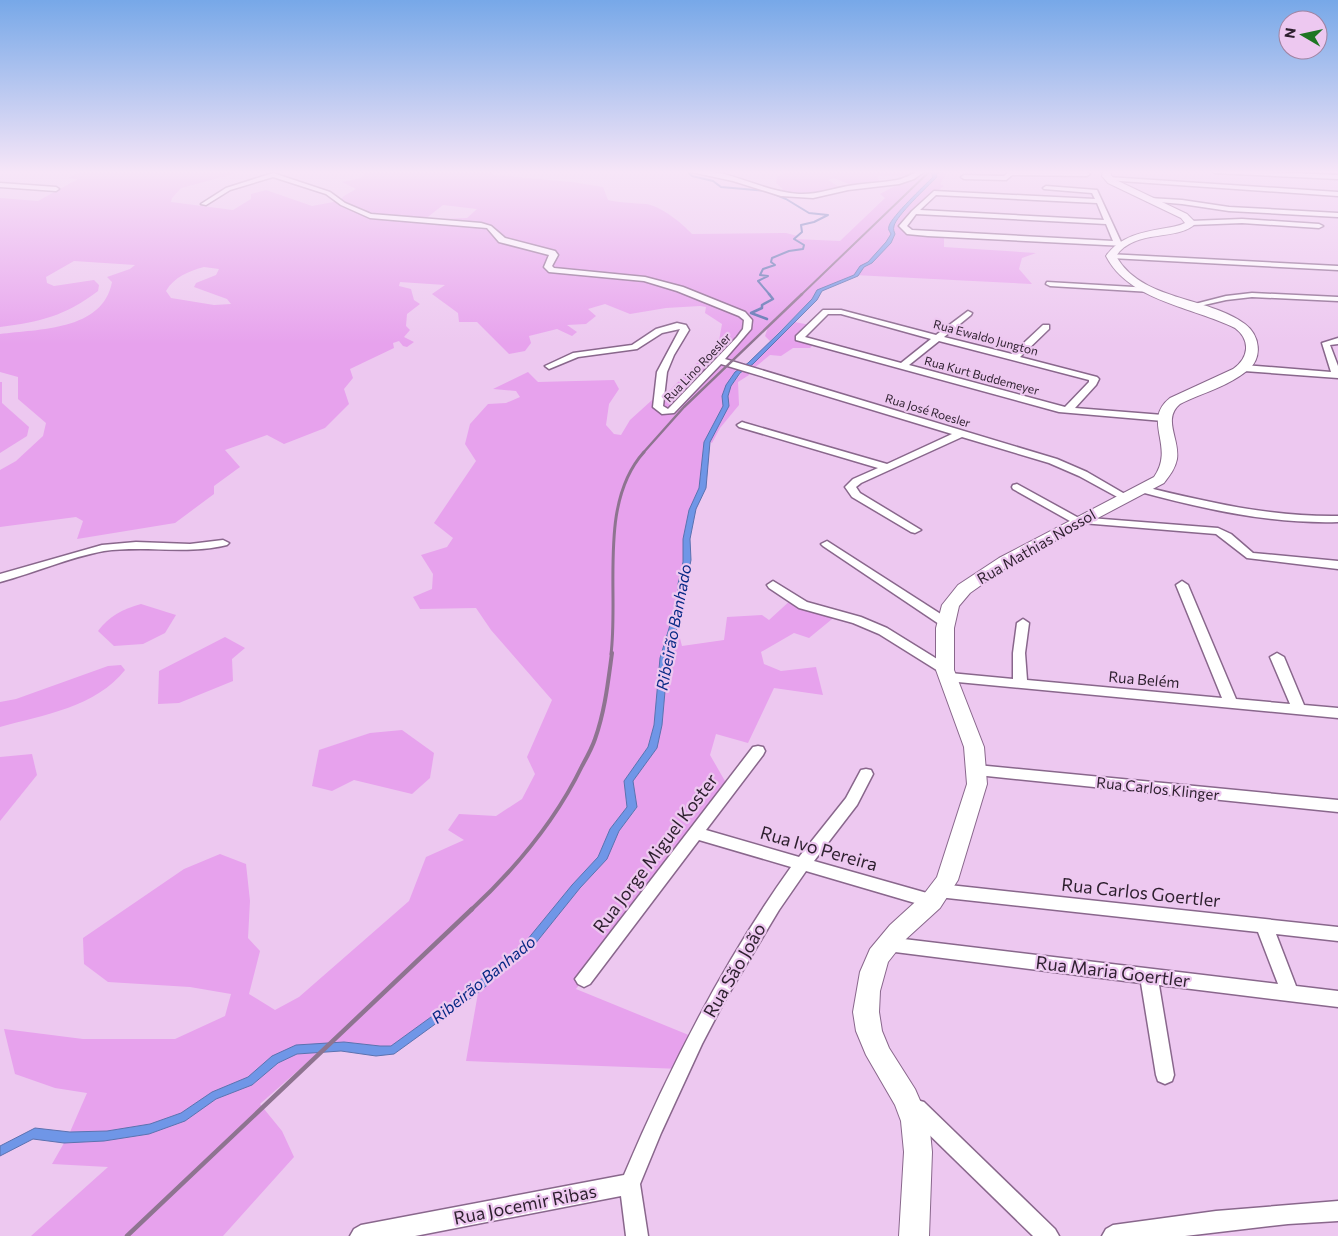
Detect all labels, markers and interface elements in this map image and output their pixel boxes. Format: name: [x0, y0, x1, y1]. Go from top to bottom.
north arrow: [1278, 10, 1328, 60]
text: N: [1280, 26, 1299, 39]
street label: Rua Ewaldo Jungton: [932, 316, 1040, 359]
street label: Rua Lino Roesler: [661, 330, 734, 404]
street label: Rua Kurt Buddemeyer: [923, 353, 1041, 397]
street label: Rua José Roesler: [883, 390, 973, 431]
street label: Rua Mathias Nossol: [974, 505, 1098, 587]
water label: Ribeirão Banhado: [651, 562, 695, 692]
street label: Rua Belém: [1108, 667, 1180, 691]
street label: Rua Jorge Miguel Koster: [588, 769, 722, 937]
street label: Rua Carlos Klinger: [1096, 773, 1220, 803]
street label: Rua Ivo Pereira: [758, 821, 880, 875]
street label: Rua Carlos Goertler: [1060, 873, 1222, 911]
street label: Rua São João: [698, 919, 770, 1021]
water label: Ribeirão Banhado: [427, 931, 539, 1027]
street label: Rua Maria Goertler: [1035, 951, 1191, 991]
street label: Rua Jocemir Ribas: [452, 1179, 598, 1229]

